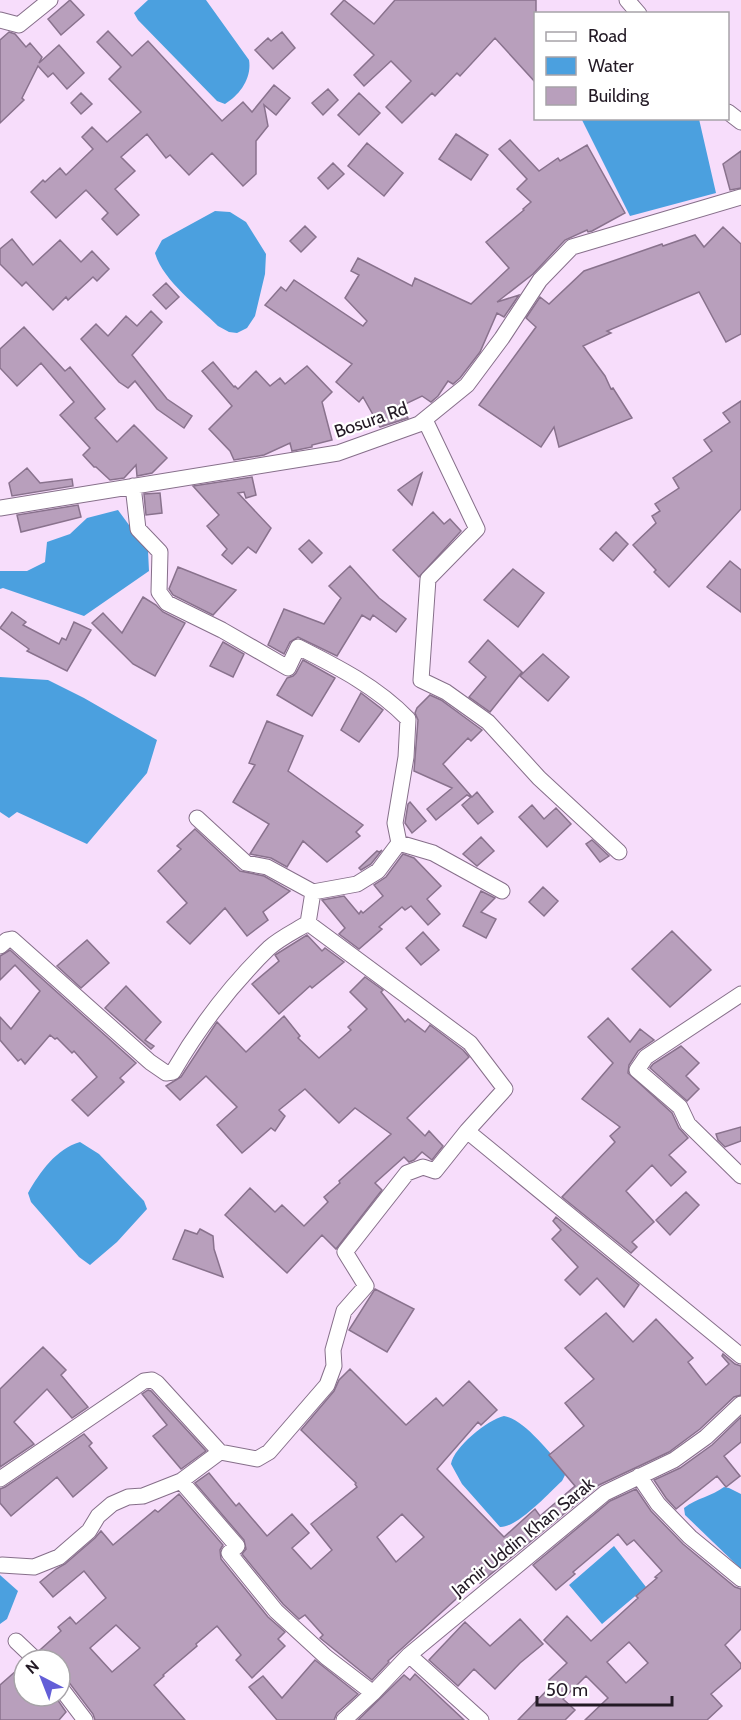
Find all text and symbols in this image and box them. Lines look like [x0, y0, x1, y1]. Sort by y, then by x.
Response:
legend [534, 12, 729, 120]
text: Road [588, 25, 627, 47]
text: Water [588, 55, 634, 77]
text: Building [588, 85, 650, 107]
street label: Bosura Rd [331, 397, 411, 443]
street label: Jamir Uddin Khan Sarak [446, 1472, 600, 1602]
north arrow [12, 1648, 72, 1708]
text: N [22, 1656, 43, 1678]
scale bar [537, 1669, 672, 1707]
text: 50 m [546, 1679, 588, 1701]

